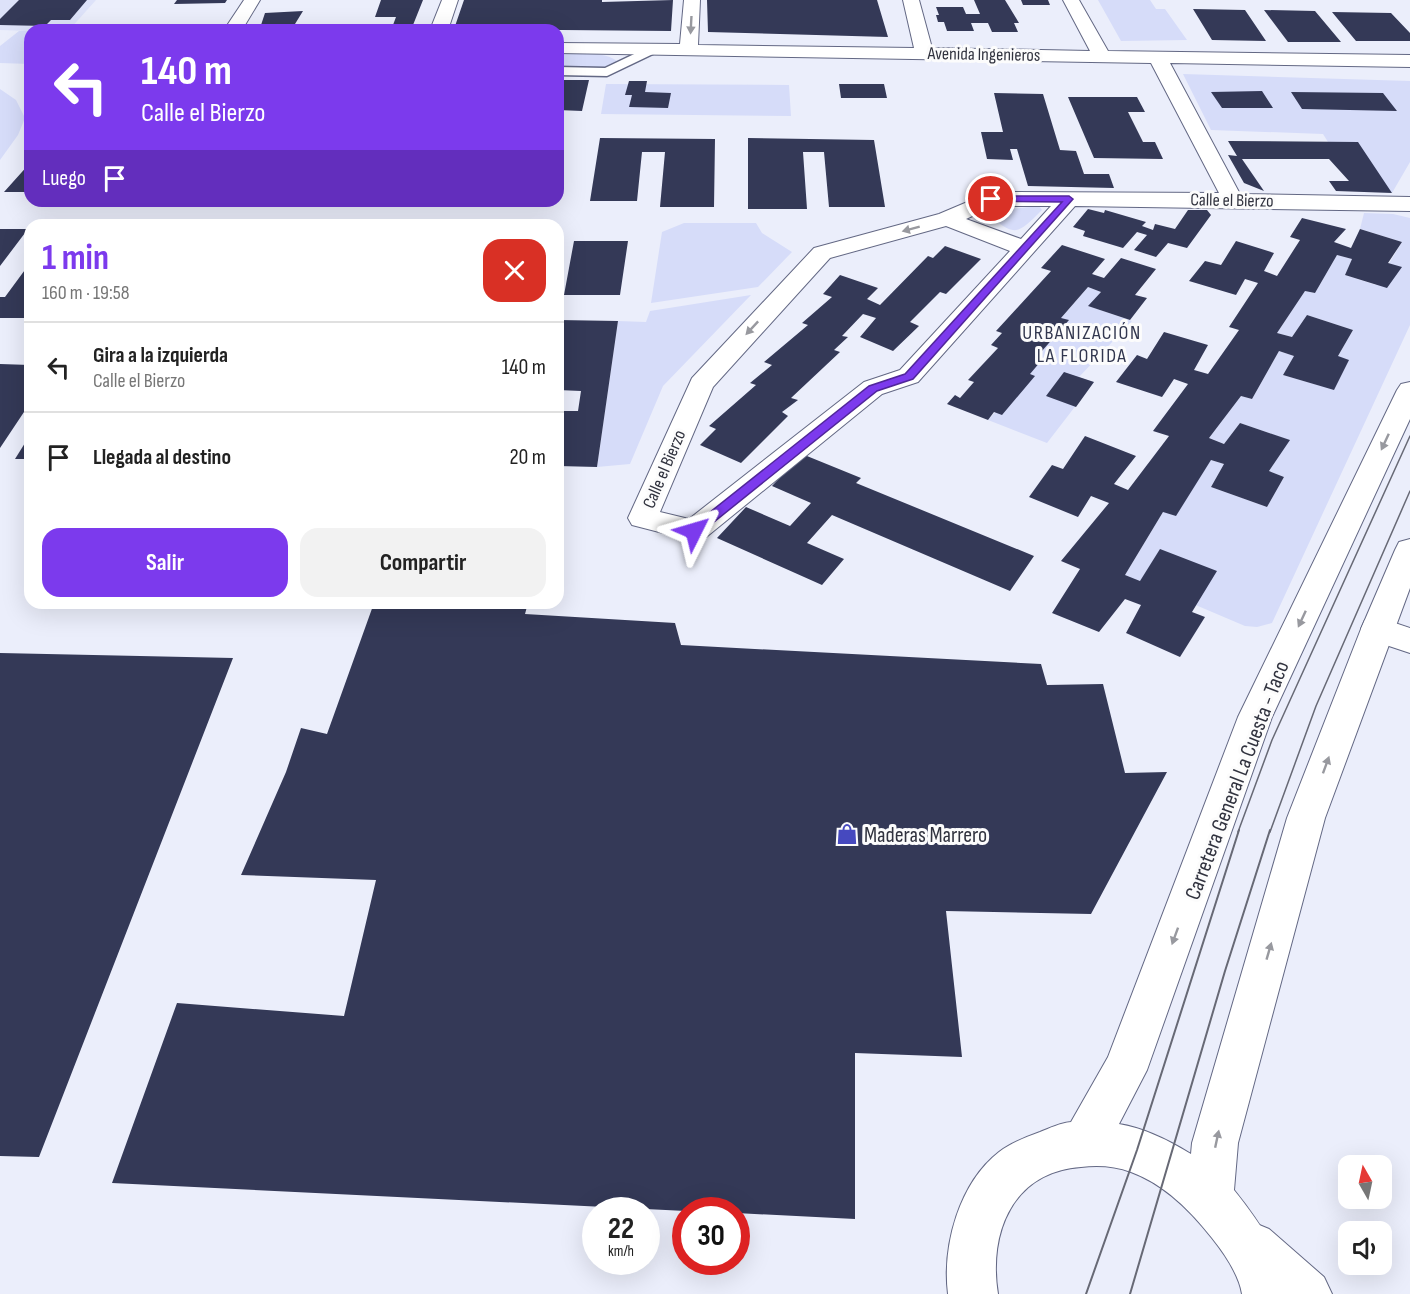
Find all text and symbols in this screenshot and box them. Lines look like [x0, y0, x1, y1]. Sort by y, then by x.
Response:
one-way arrow [686, 16, 695, 35]
street label: Avenida Ingenieros [926, 43, 1041, 66]
text: 140 m [141, 46, 232, 97]
icon: left [42, 48, 120, 126]
text: Calle el Bierzo [141, 97, 266, 129]
icon: arrive [98, 162, 131, 195]
text: Luego [42, 165, 86, 192]
pin [965, 173, 1016, 224]
icon: arrive [974, 182, 1007, 215]
street label: Calle el Bierzo [1190, 189, 1274, 212]
one-way arrow [902, 225, 920, 234]
text: 1 min [42, 237, 109, 280]
button: close [483, 239, 546, 302]
text: 160 m · 19:58 [42, 281, 129, 305]
one-way arrow [745, 321, 759, 336]
district label: URBANIZACIÓN LA FLORIDA [1022, 321, 1142, 368]
text: Gira a la izquierda [93, 342, 228, 369]
icon: left [42, 351, 75, 384]
text: 140 m [502, 354, 546, 381]
text: Calle el Bierzo [93, 369, 185, 393]
street label: Calle el Bierzo [639, 427, 690, 512]
one-way arrow [1380, 434, 1390, 452]
icon: arrive [42, 441, 75, 474]
text: Llegada al destino [93, 444, 231, 471]
text: 20 m [510, 444, 546, 471]
position arrow [662, 499, 726, 563]
button: Salir [42, 528, 288, 597]
button: Compartir [300, 528, 546, 597]
one-way arrow [1297, 610, 1306, 627]
street label: Carretera General La Cuesta - Taco [1179, 657, 1295, 904]
one-way arrow [1322, 756, 1331, 774]
shop icon: Maderas Marrero [835, 822, 859, 846]
place label: Maderas Marrero [864, 822, 987, 849]
one-way arrow [1170, 927, 1180, 945]
one-way arrow [1265, 942, 1274, 960]
one-way arrow [1212, 1130, 1222, 1148]
north arrow [1338, 1155, 1392, 1209]
map controls [1338, 1155, 1392, 1275]
speed limit sign: 30 [672, 1197, 750, 1275]
text: 22 [608, 1211, 634, 1247]
button: sound [1338, 1221, 1392, 1275]
text: km/h [608, 1242, 634, 1261]

